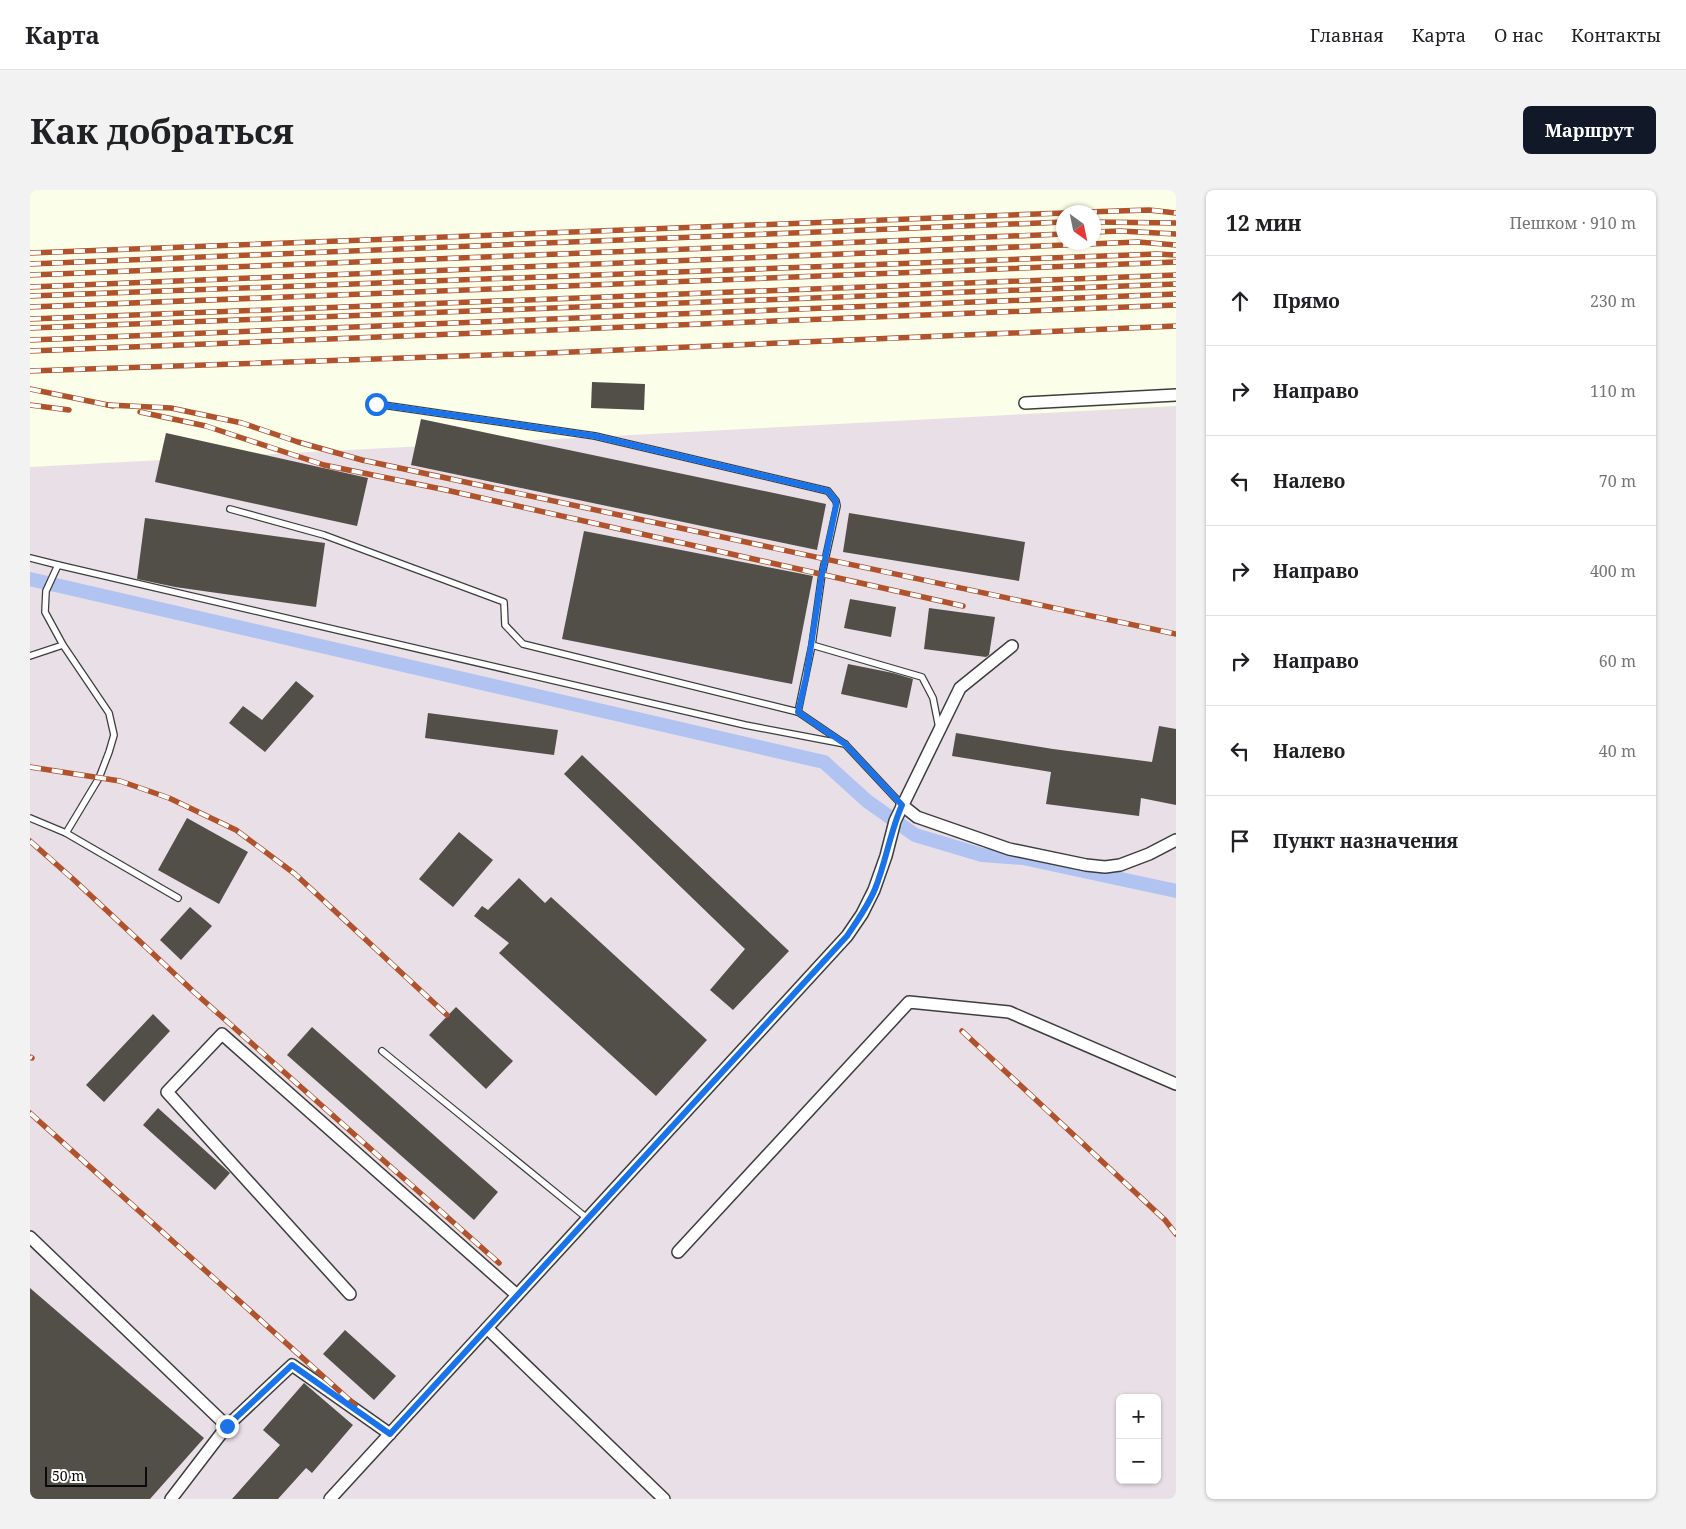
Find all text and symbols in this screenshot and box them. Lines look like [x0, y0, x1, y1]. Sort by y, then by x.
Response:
text: Карта [25, 18, 100, 51]
text: Главная [1310, 23, 1384, 47]
text: Карта [1412, 23, 1466, 47]
text: О нас [1494, 23, 1543, 47]
text: Контакты [1571, 23, 1661, 47]
button: Маршрут [1523, 106, 1656, 154]
text: Как добраться [30, 107, 294, 154]
north arrow [1056, 205, 1101, 250]
text: 12 мин [1226, 209, 1302, 237]
text: Пешком · 910 m [1509, 212, 1636, 234]
icon: ahead [1226, 287, 1254, 315]
text: Прямо [1273, 288, 1340, 314]
text: 230 m [1590, 290, 1636, 312]
icon: right [1226, 377, 1254, 405]
text: Направо [1273, 378, 1359, 404]
text: 110 m [1590, 380, 1636, 402]
route start [365, 393, 388, 416]
icon: left [1226, 467, 1254, 495]
text: Налево [1273, 468, 1345, 494]
text: 70 m [1599, 470, 1636, 492]
icon: right [1226, 557, 1254, 585]
text: Направо [1273, 558, 1359, 584]
text: 400 m [1590, 560, 1636, 582]
icon: right [1226, 647, 1254, 675]
text: Направо [1273, 648, 1359, 674]
text: 60 m [1599, 650, 1636, 672]
icon: left [1226, 737, 1254, 765]
text: Налево [1273, 738, 1345, 764]
text: 40 m [1599, 740, 1636, 762]
icon: arrive [1226, 827, 1254, 855]
text: Пункт назначения [1273, 828, 1458, 854]
map controls [1116, 1394, 1161, 1484]
button: + [1116, 1394, 1161, 1439]
route end [216, 1415, 239, 1438]
button: − [1116, 1439, 1161, 1484]
scale bar [45, 1464, 148, 1487]
text: 50 m [52, 1466, 85, 1485]

